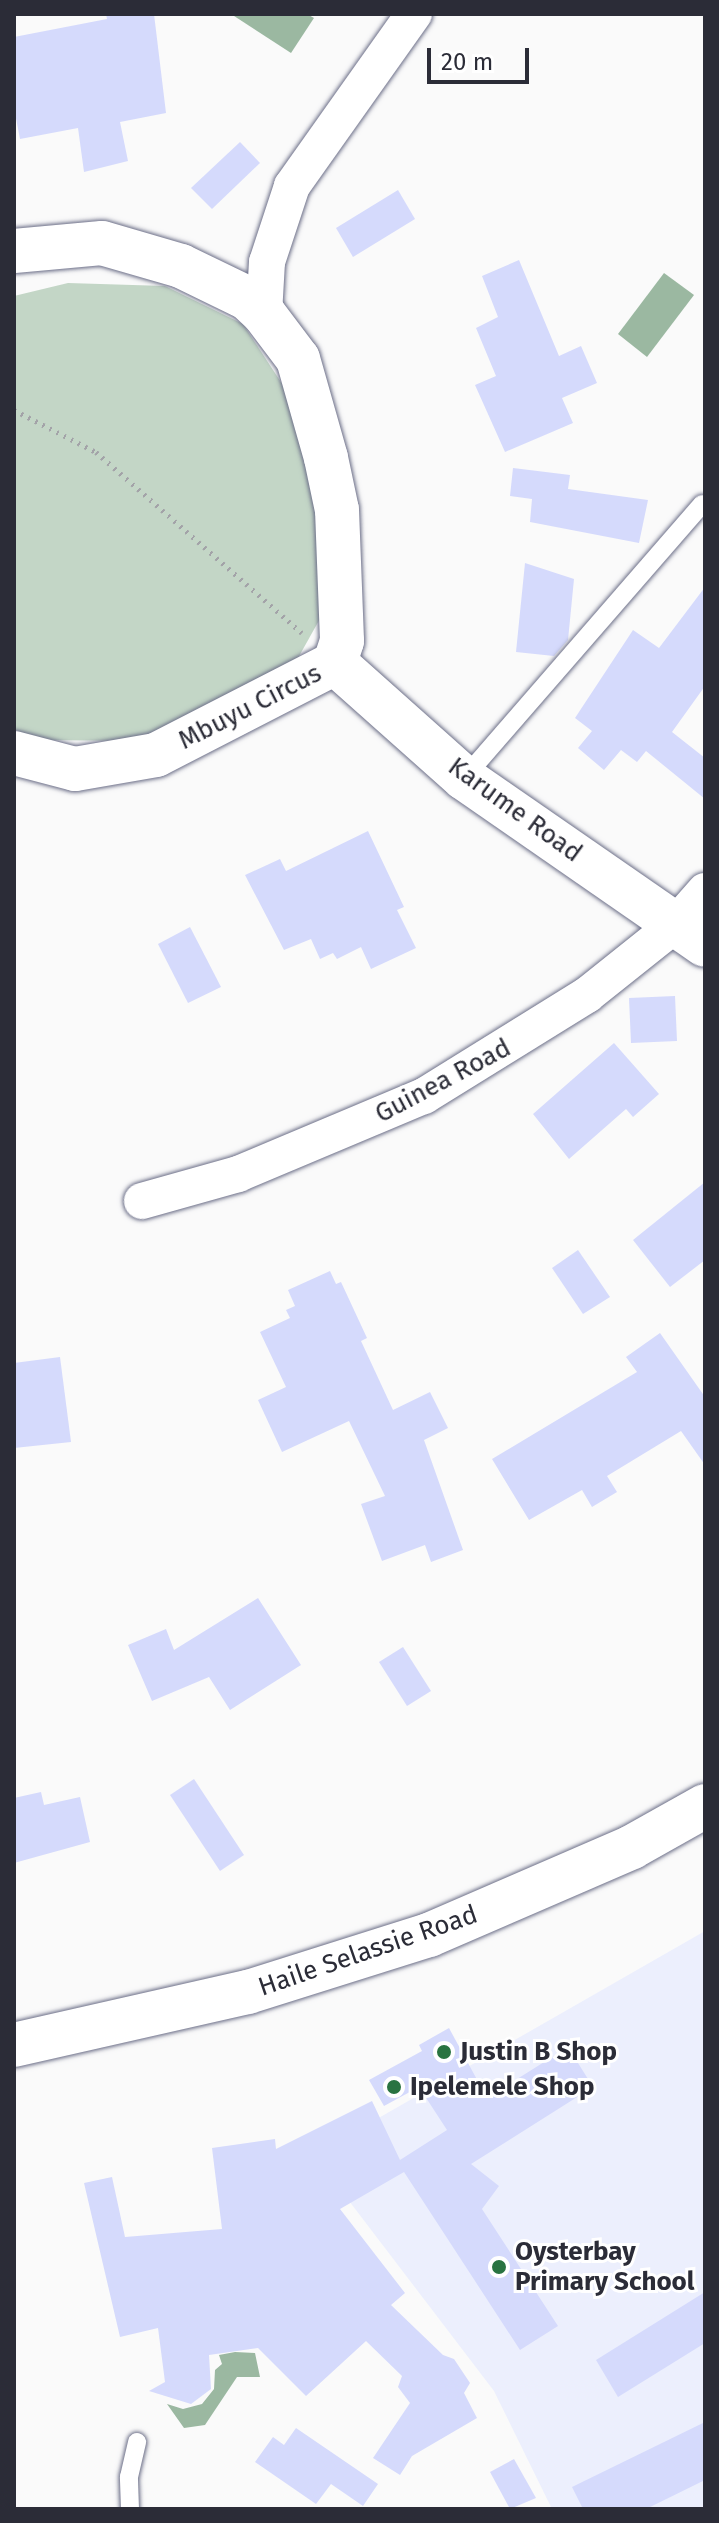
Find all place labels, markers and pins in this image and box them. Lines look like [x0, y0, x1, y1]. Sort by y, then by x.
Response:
place label: Justin B Shop [460, 2036, 617, 2068]
marker: Justin B Shop [435, 2043, 453, 2061]
place label: Ipelemele Shop [410, 2071, 594, 2103]
marker: Ipelemele Shop [385, 2078, 403, 2096]
place label: Oysterbay Primary School [515, 2236, 695, 2298]
marker: Oysterbay Primary School [490, 2258, 508, 2276]

